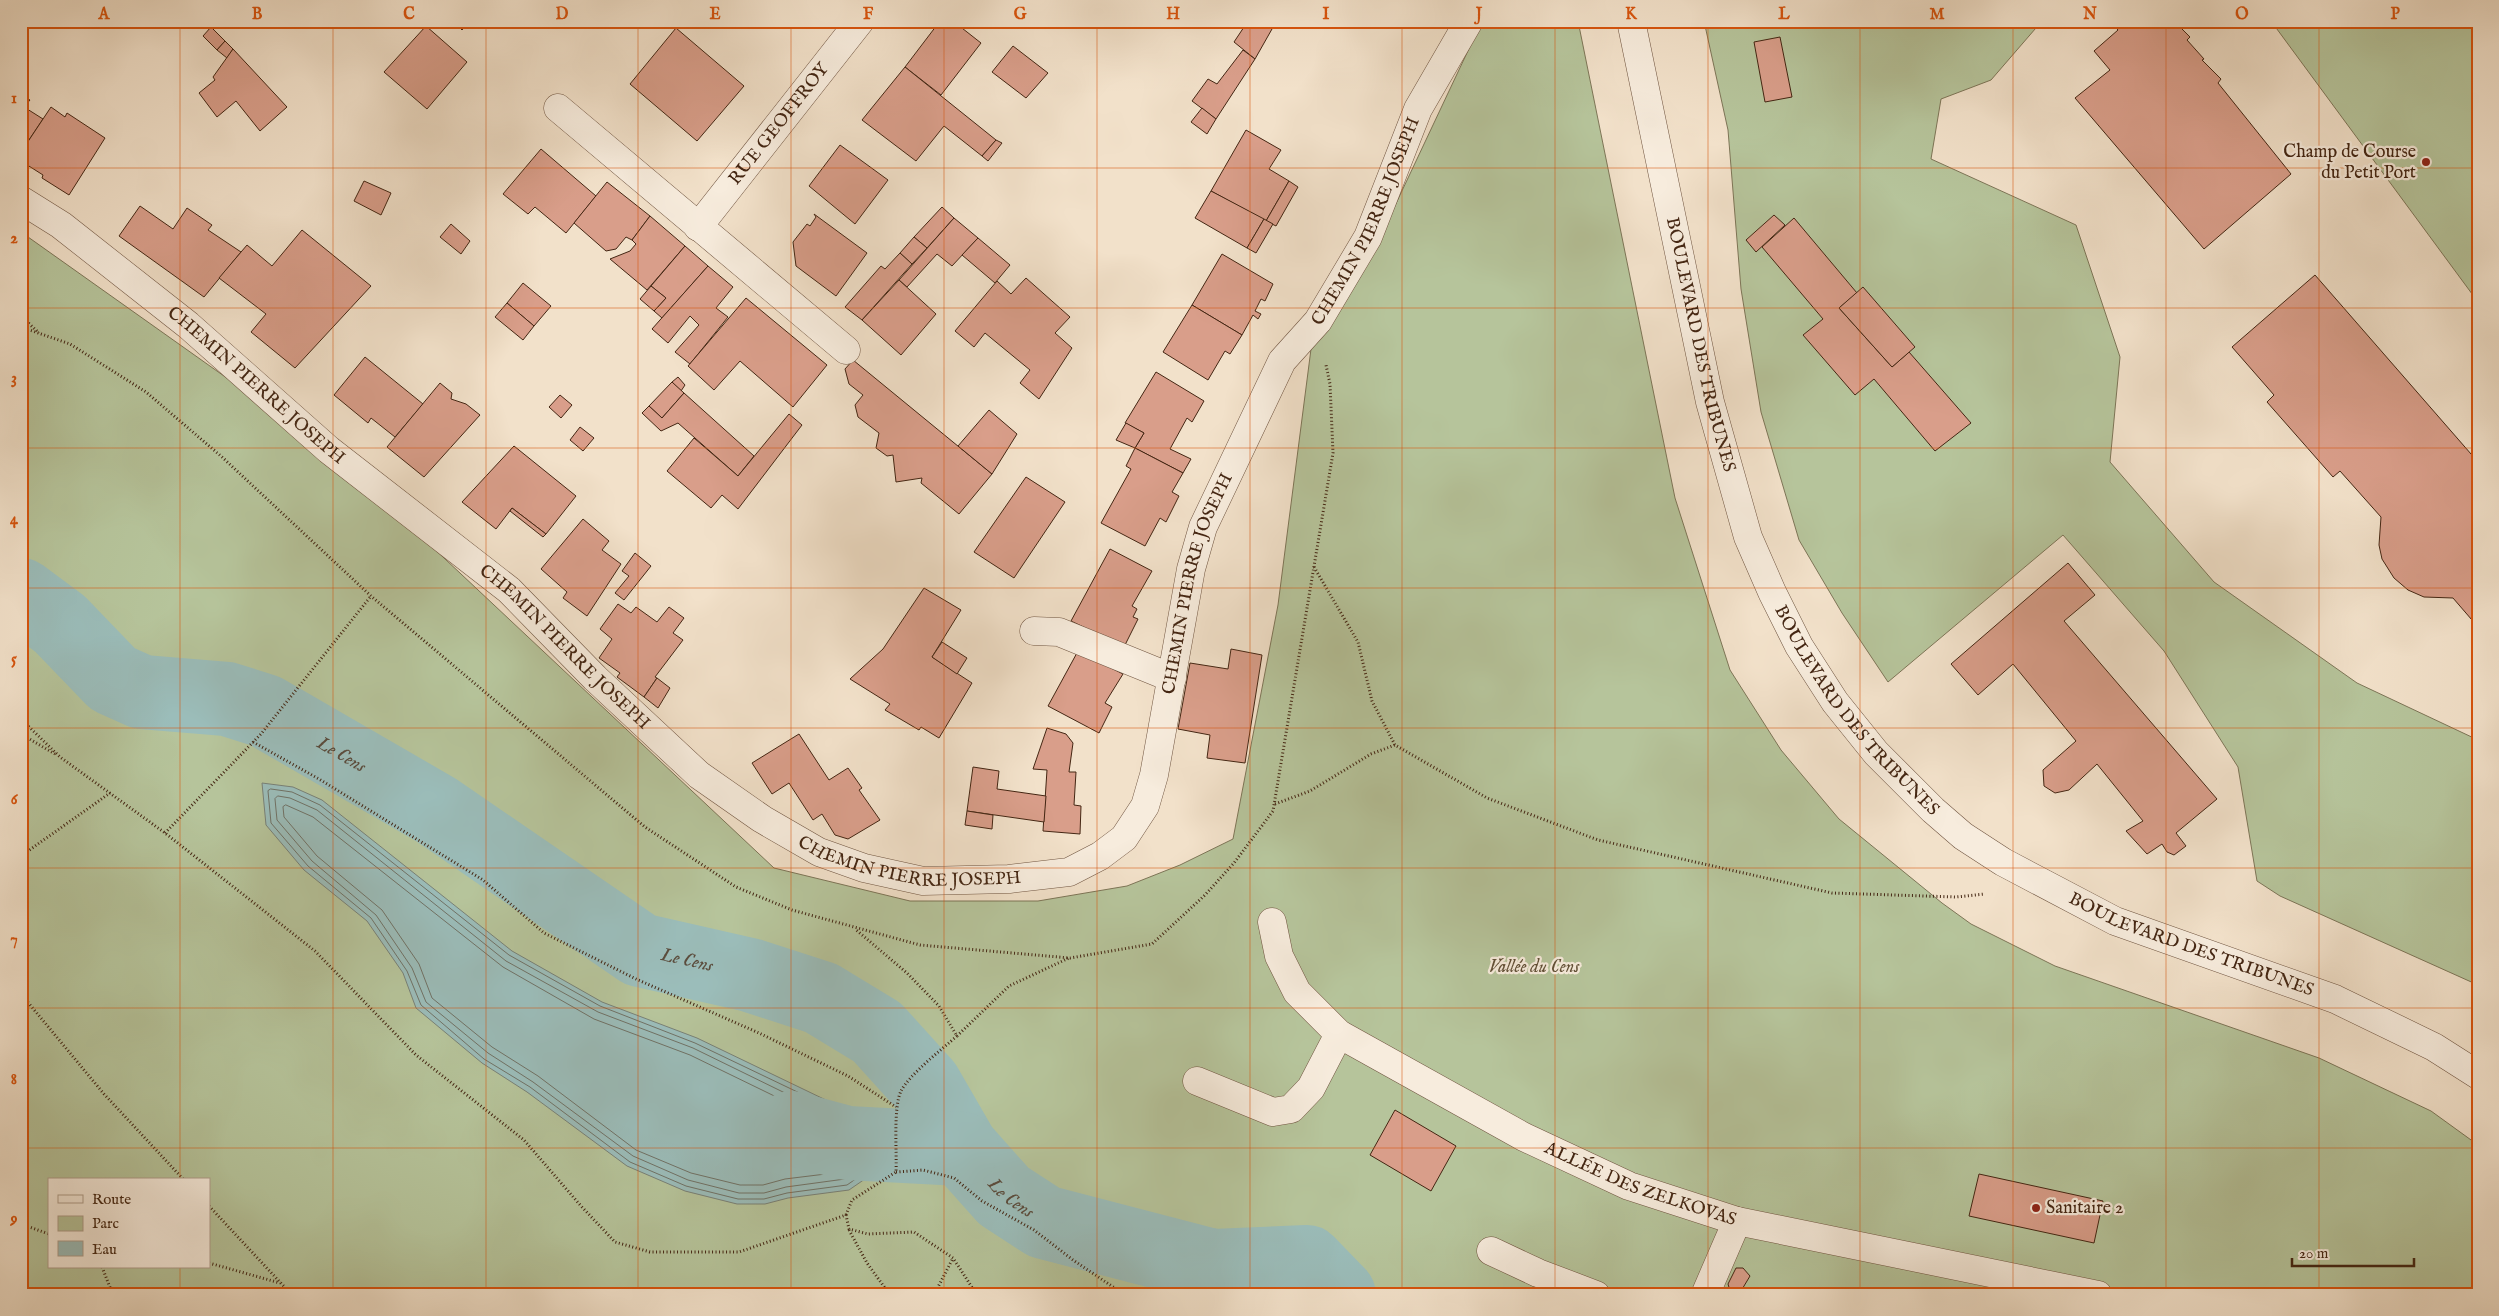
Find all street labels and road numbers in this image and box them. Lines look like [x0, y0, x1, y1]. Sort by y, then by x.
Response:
street label: RUE GEOFFROY [724, 58, 835, 190]
street label: CHEMIN PIERRE JOSEPH [1306, 114, 1425, 330]
street label: BOULEVARD DES TRIBUNES [1660, 215, 1741, 475]
street label: CHEMIN PIERRE JOSEPH [163, 302, 350, 470]
street label: CHEMIN PIERRE JOSEPH [1157, 470, 1238, 696]
street label: CHEMIN PIERRE JOSEPH [475, 560, 655, 735]
street label: BOULEVARD DES TRIBUNES [1769, 601, 1944, 821]
street label: CHEMIN PIERRE JOSEPH [794, 831, 1022, 893]
street label: BOULEVARD DES TRIBUNES [2065, 887, 2317, 1002]
street label: ALLÉE DES ZELKOVAS [1540, 1136, 1739, 1231]

